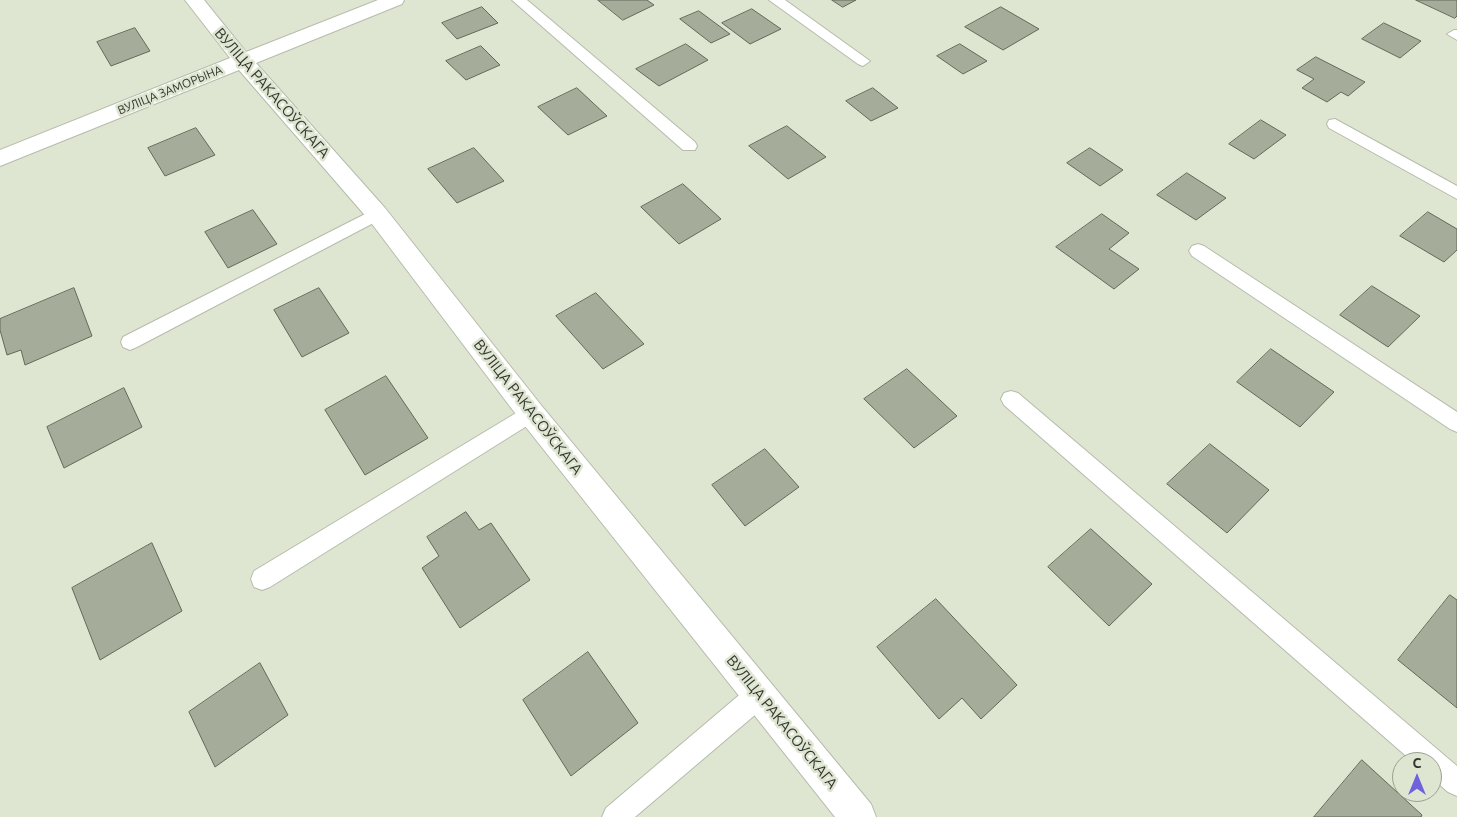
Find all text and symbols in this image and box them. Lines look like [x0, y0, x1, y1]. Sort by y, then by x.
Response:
street label: ВУЛІЦА РАКАСОЎСКАГА [211, 24, 333, 162]
street label: ВУЛІЦА ЗАМОРЫНА [115, 62, 225, 118]
street label: ВУЛІЦА РАКАСОЎСКАГА [470, 336, 586, 478]
street label: ВУЛІЦА РАКАСОЎСКАГА [723, 652, 841, 792]
north arrow [1392, 752, 1442, 802]
text: С [1413, 755, 1421, 771]

